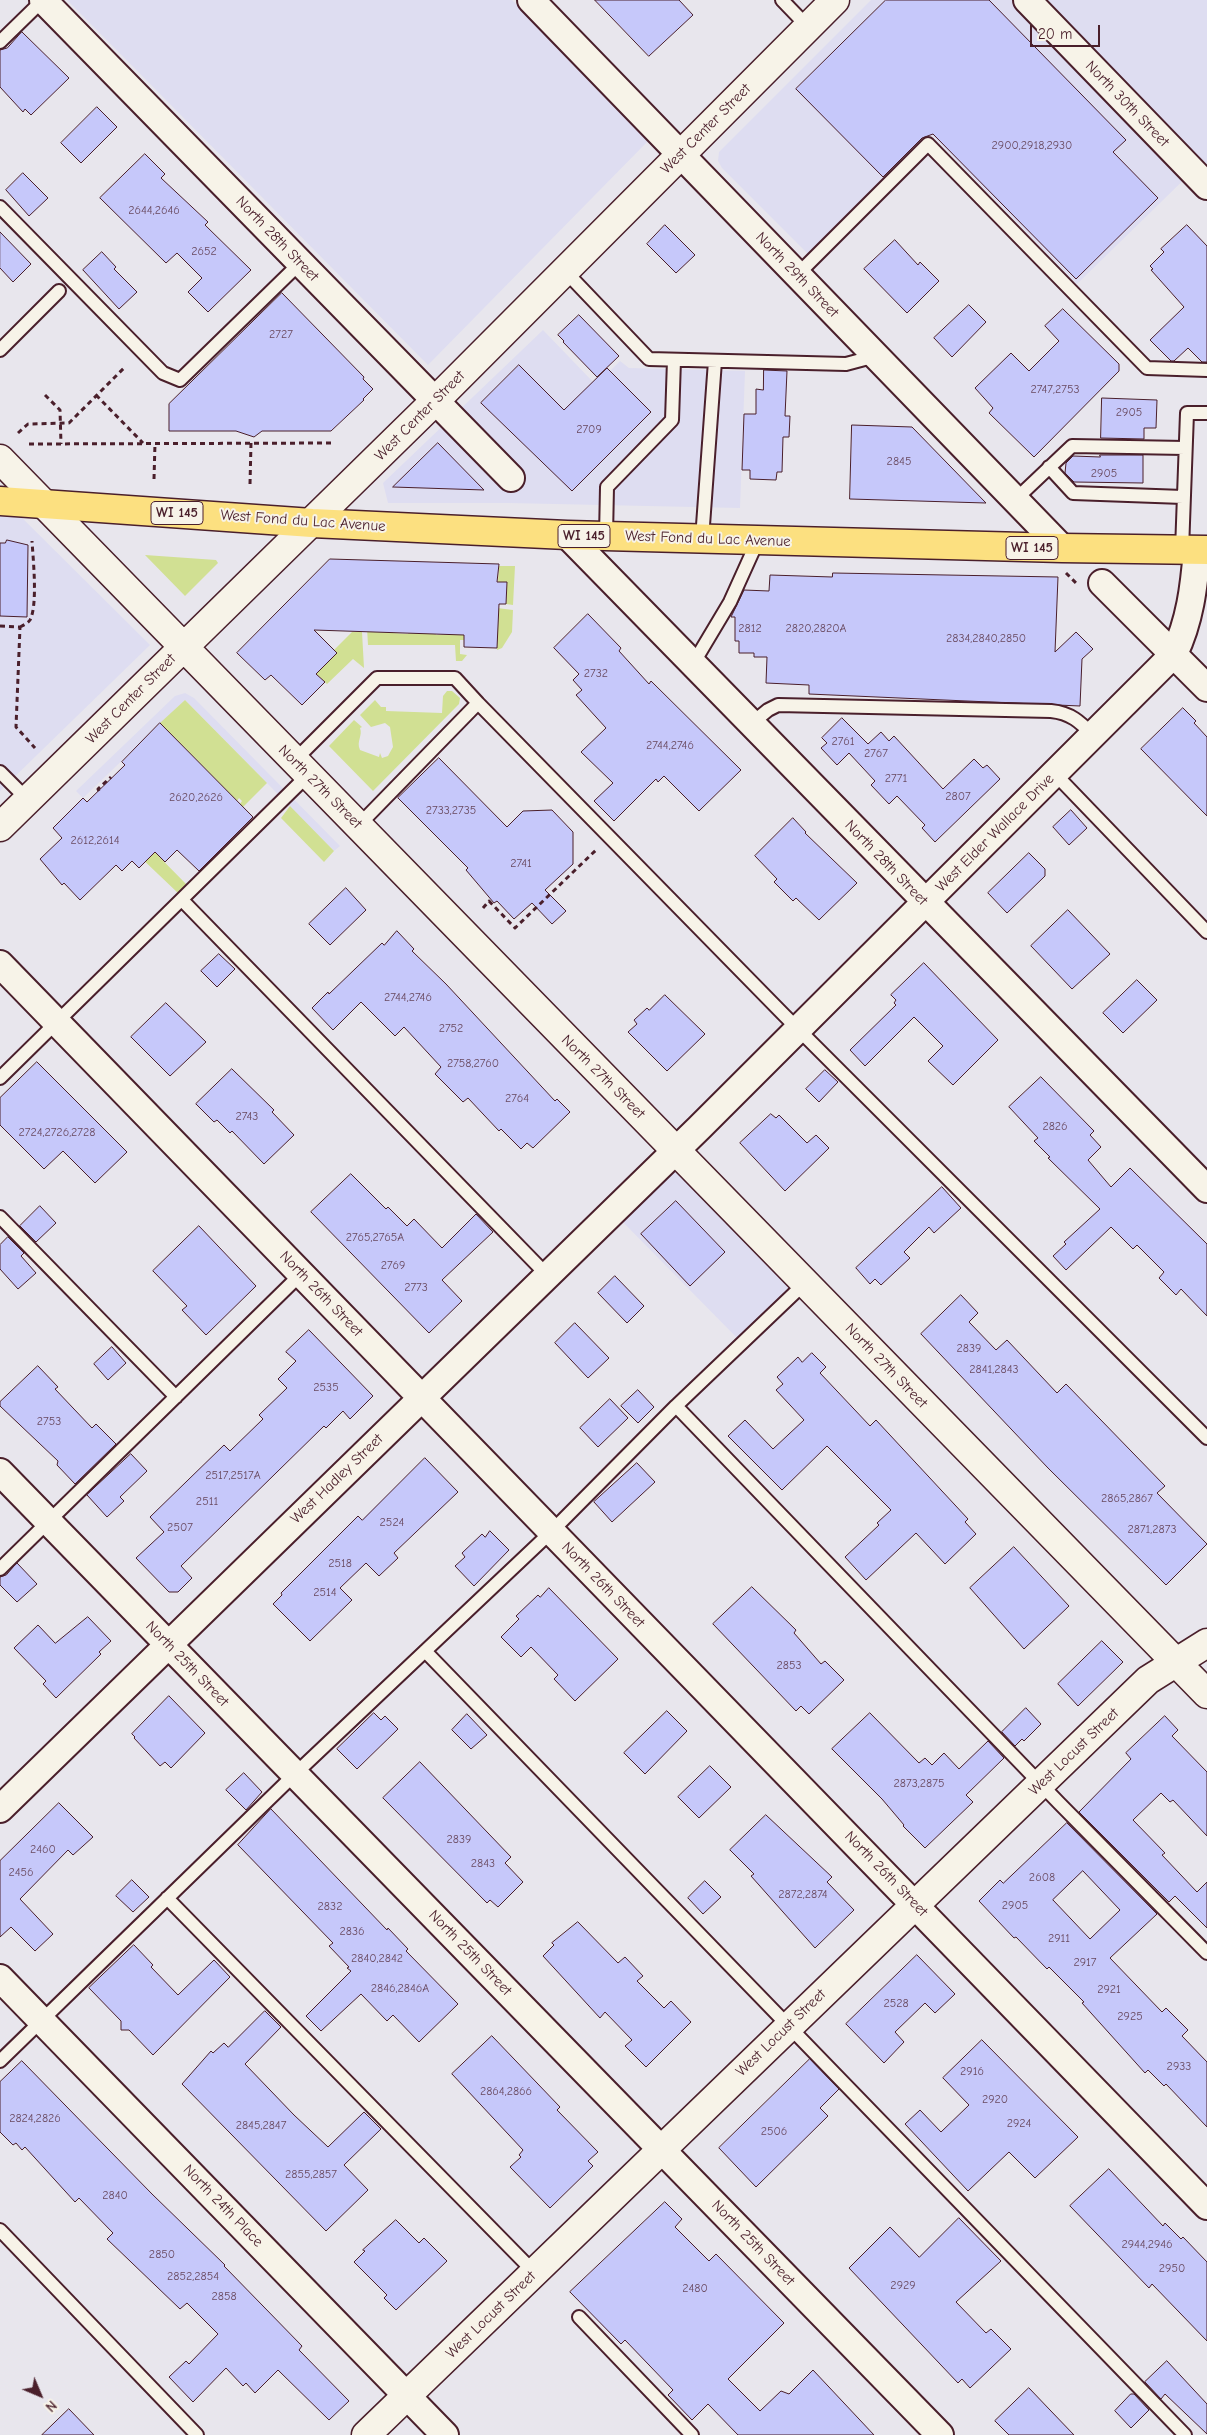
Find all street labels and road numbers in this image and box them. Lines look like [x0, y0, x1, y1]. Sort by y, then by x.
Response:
street label: North 30th Street [1081, 57, 1173, 151]
street label: West Center Street [657, 80, 755, 178]
street label: North 28th Street [232, 193, 322, 285]
street label: North 29th Street [752, 229, 842, 321]
street label: West Center Street [371, 367, 469, 465]
road number: WI 145 [151, 502, 203, 524]
street label: West Fond du Lac Avenue [220, 506, 386, 536]
road number: WI 145 [558, 524, 610, 548]
street label: West Fond du Lac Avenue [625, 527, 791, 551]
road number: WI 145 [1006, 536, 1058, 560]
street label: West Center Street [82, 650, 180, 748]
street label: North 27th Street [274, 741, 366, 833]
street label: West Elder Wallace Drive [932, 770, 1058, 896]
street label: North 28th Street [841, 817, 931, 909]
street label: North 27th Street [557, 1031, 649, 1123]
street label: North 26th Street [276, 1247, 366, 1341]
street label: North 27th Street [841, 1320, 931, 1412]
street label: West Hadley Street [287, 1430, 387, 1528]
street label: North 26th Street [558, 1538, 648, 1632]
street label: North 25th Street [142, 1617, 232, 1711]
street label: West Locust Street [1025, 1704, 1123, 1800]
street label: North 26th Street [841, 1827, 931, 1921]
street label: North 25th Street [425, 1906, 515, 2000]
street label: West Locust Street [732, 1985, 830, 2081]
street label: North 24th Place [179, 2161, 267, 2251]
street label: North 25th Street [708, 2196, 798, 2290]
street label: West Locust Street [442, 2267, 540, 2363]

